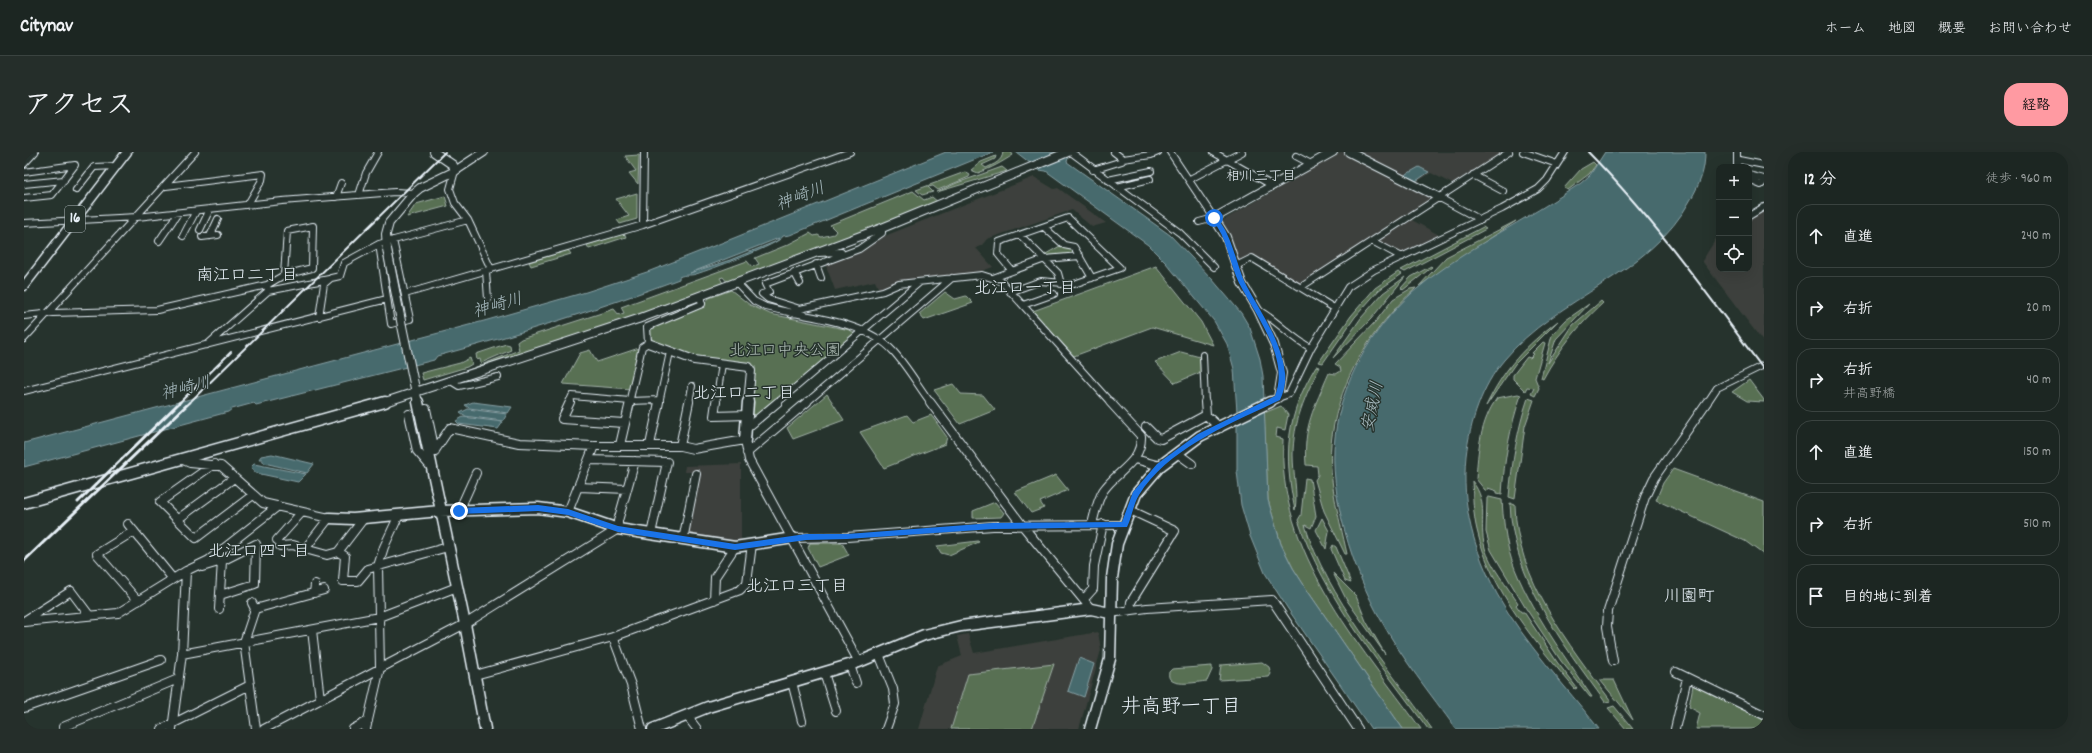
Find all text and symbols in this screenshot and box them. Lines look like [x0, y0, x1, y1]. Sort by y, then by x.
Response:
text: Citynav [20, 14, 73, 41]
text: ホーム [1825, 19, 1866, 39]
text: 地図 [1888, 19, 1916, 39]
text: 概要 [1938, 19, 1966, 39]
text: お問い合わせ [1988, 19, 2072, 39]
button: 経路 [2004, 83, 2068, 126]
text: アクセス [24, 88, 134, 128]
map controls [1716, 164, 1752, 272]
button: + [1716, 164, 1752, 200]
district label: 相川三丁目 [1226, 167, 1296, 187]
text: 12 分 [1804, 169, 1836, 193]
text: 徒歩 · 960 m [1986, 170, 2052, 189]
water label: 神崎川 [773, 178, 829, 218]
button: − [1716, 200, 1752, 236]
road number: 16 [65, 206, 85, 232]
route start [1205, 209, 1223, 227]
icon: ahead [1805, 225, 1827, 247]
text: 直進 [1843, 227, 1873, 249]
text: 240 m [2021, 227, 2051, 246]
button: locate [1716, 236, 1752, 272]
district label: 南江口二丁目 [196, 265, 298, 289]
district label: 北江口一丁目 [974, 278, 1076, 302]
water label: 神崎川 [470, 288, 526, 326]
icon: right [1805, 297, 1827, 319]
text: 右折 [1843, 299, 1873, 321]
text: 20 m [2026, 299, 2051, 318]
park label: 北江口中央公園 [729, 340, 841, 363]
text: 右折 [1843, 360, 1873, 382]
icon: right [1805, 369, 1827, 391]
text: 40 m [2027, 371, 2051, 390]
water label: 神崎川 [158, 372, 214, 408]
water label: 安威川 [1357, 380, 1391, 434]
district label: 北江口二丁目 [693, 383, 795, 407]
text: 井高野橋 [1843, 385, 1895, 404]
icon: ahead [1805, 441, 1827, 463]
text: 直進 [1843, 443, 1873, 465]
text: 150 m [2023, 443, 2051, 462]
route end [450, 502, 468, 520]
icon: right [1805, 513, 1827, 535]
text: 右折 [1843, 515, 1873, 537]
text: 510 m [2023, 515, 2051, 534]
district label: 北江口四丁目 [208, 541, 310, 565]
district label: 北江口三丁目 [746, 576, 848, 600]
icon: arrive [1805, 585, 1827, 607]
district label: 川園町 [1664, 586, 1715, 610]
text: 目的地に到着 [1843, 587, 1933, 609]
district label: 井高野一丁目 [1121, 694, 1241, 722]

